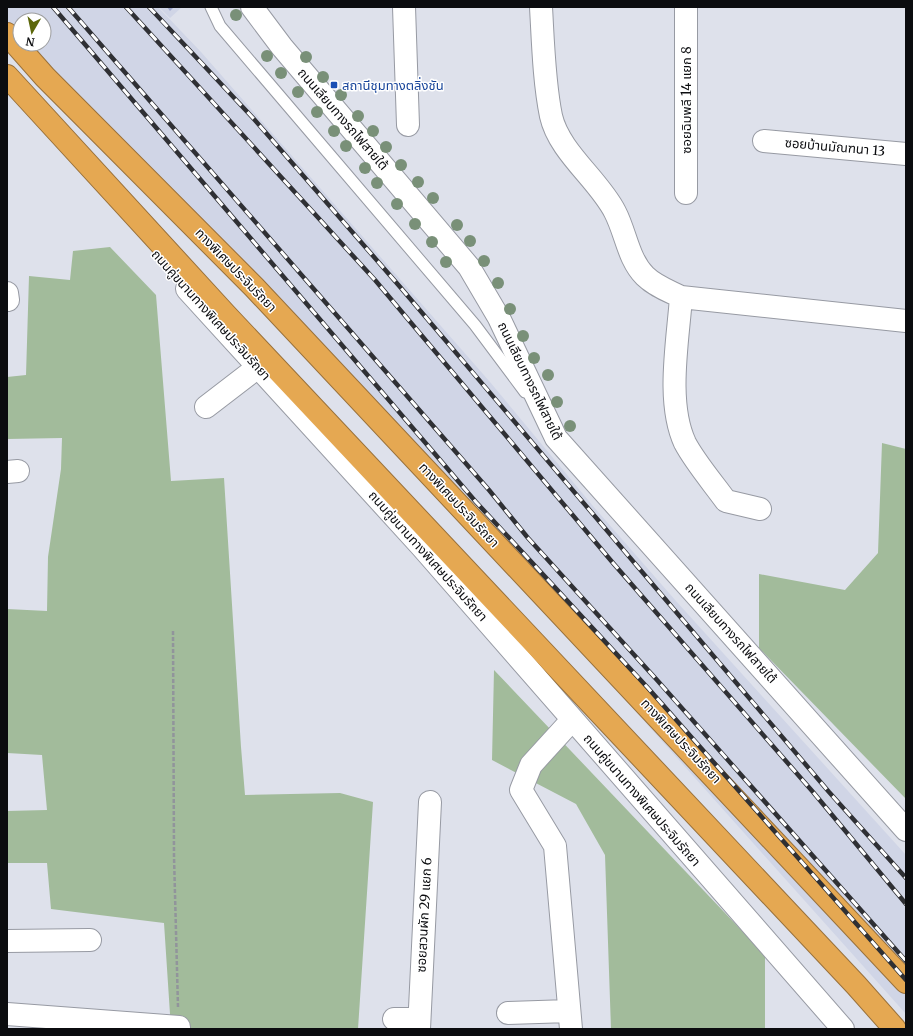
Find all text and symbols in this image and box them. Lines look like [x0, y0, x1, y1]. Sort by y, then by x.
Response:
north arrow [12, 12, 52, 52]
text: N [25, 34, 36, 49]
street label: ซอยฉิมพลี 14 แยก 8 [678, 46, 695, 154]
street label: ถนนเลียบทางรถไฟสายใต้ [294, 64, 392, 174]
place label: สถานีชุมทางตลิ่งชัน [342, 76, 444, 94]
marker: สถานีชุมทางตลิ่งชัน [329, 80, 339, 90]
street label: ซอยบ้านมัณฑนา 13 [784, 134, 886, 160]
street label: ทางพิเศษประจิมรัถยา [192, 225, 280, 315]
street label: ถนนคู่ขนานทางพิเศษประจิมรัถยา [148, 246, 274, 384]
street label: ถนนเลียบทางรถไฟสายใต้ [494, 319, 566, 443]
street label: ทางพิเศษประจิมรัถยา [415, 459, 503, 551]
street label: ถนนคู่ขนานทางพิเศษประจิมรัถยา [365, 487, 491, 625]
street label: ถนนเลียบทางรถไฟสายใต้ [681, 579, 781, 687]
street label: ทางพิเศษประจิมรัถยา [637, 695, 725, 787]
street label: ถนนคู่ขนานทางพิเศษประจิมรัถยา [580, 730, 704, 870]
street label: ซอยสวนผัก 29 แยก 6 [412, 857, 436, 973]

